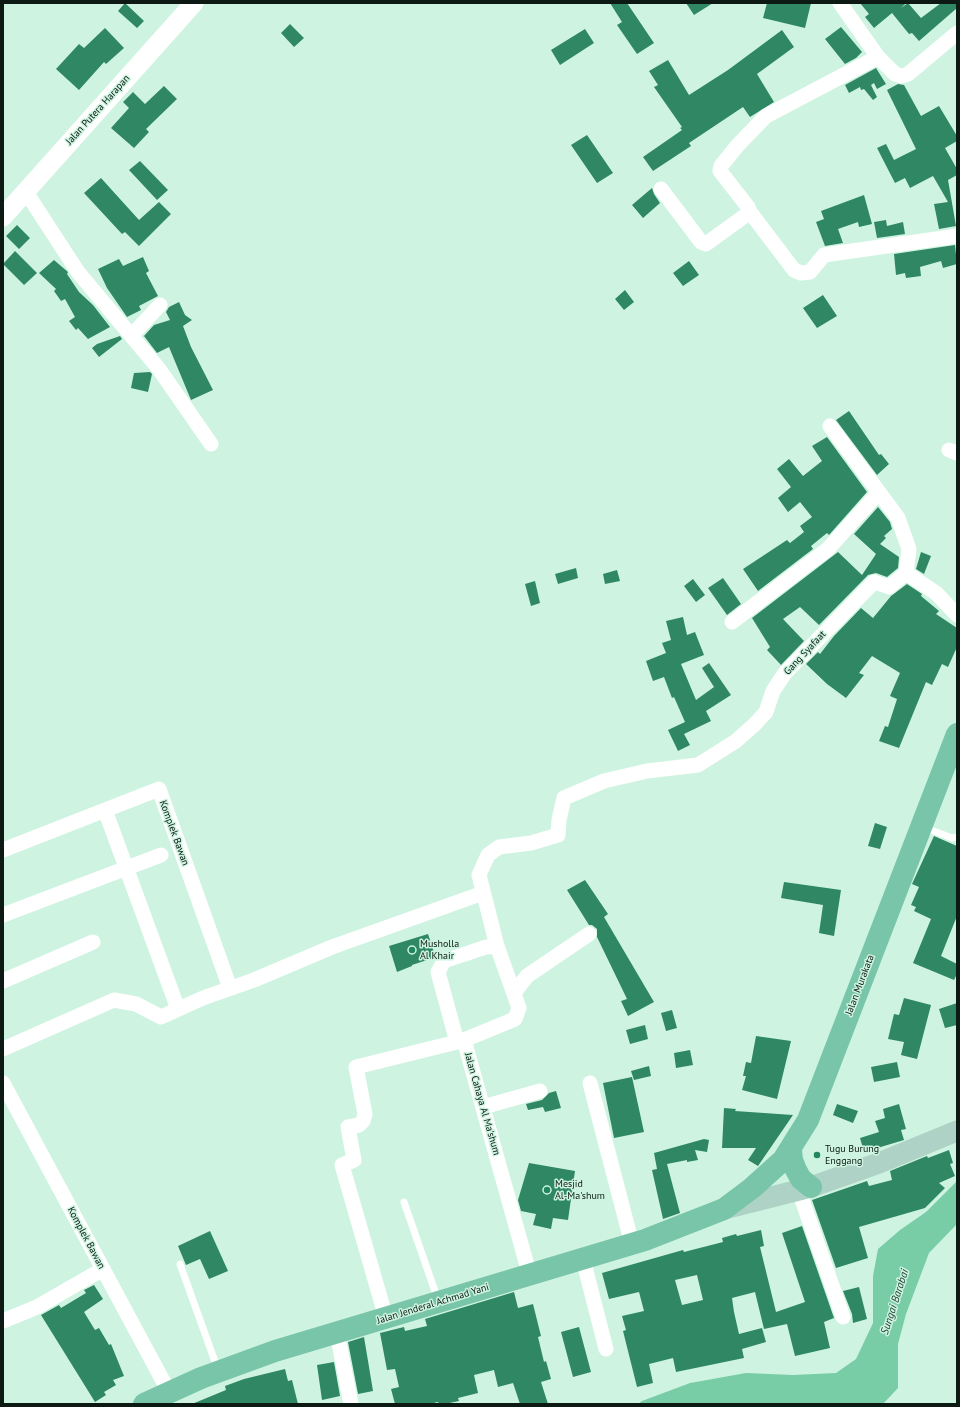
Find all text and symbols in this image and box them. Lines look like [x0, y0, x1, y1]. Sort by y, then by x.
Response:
street label: Jalan Putera Harapan [64, 73, 132, 147]
street label: Gang Syafaat [782, 628, 828, 678]
street label: Komplek Bawan [157, 799, 191, 867]
place label: Musholla Al Khair [420, 938, 459, 962]
marker: Musholla Al Khair [407, 945, 417, 955]
street label: Jalan Murakata [843, 953, 877, 1017]
street label: Jalan Cahaya Al Ma'shum [462, 1051, 502, 1157]
place label: Tugu Burung Enggang [825, 1143, 879, 1166]
marker: Tugu Burung Enggang [812, 1150, 822, 1160]
place label: Mesjid Al-Ma'shum [555, 1178, 605, 1202]
marker: Mesjid Al-Ma'shum [542, 1185, 552, 1195]
street label: Komplek Bawan [65, 1205, 107, 1271]
water label: Sungai Barabai [878, 1268, 912, 1336]
street label: Jalan Jenderal Achmad Yani [376, 1281, 490, 1327]

